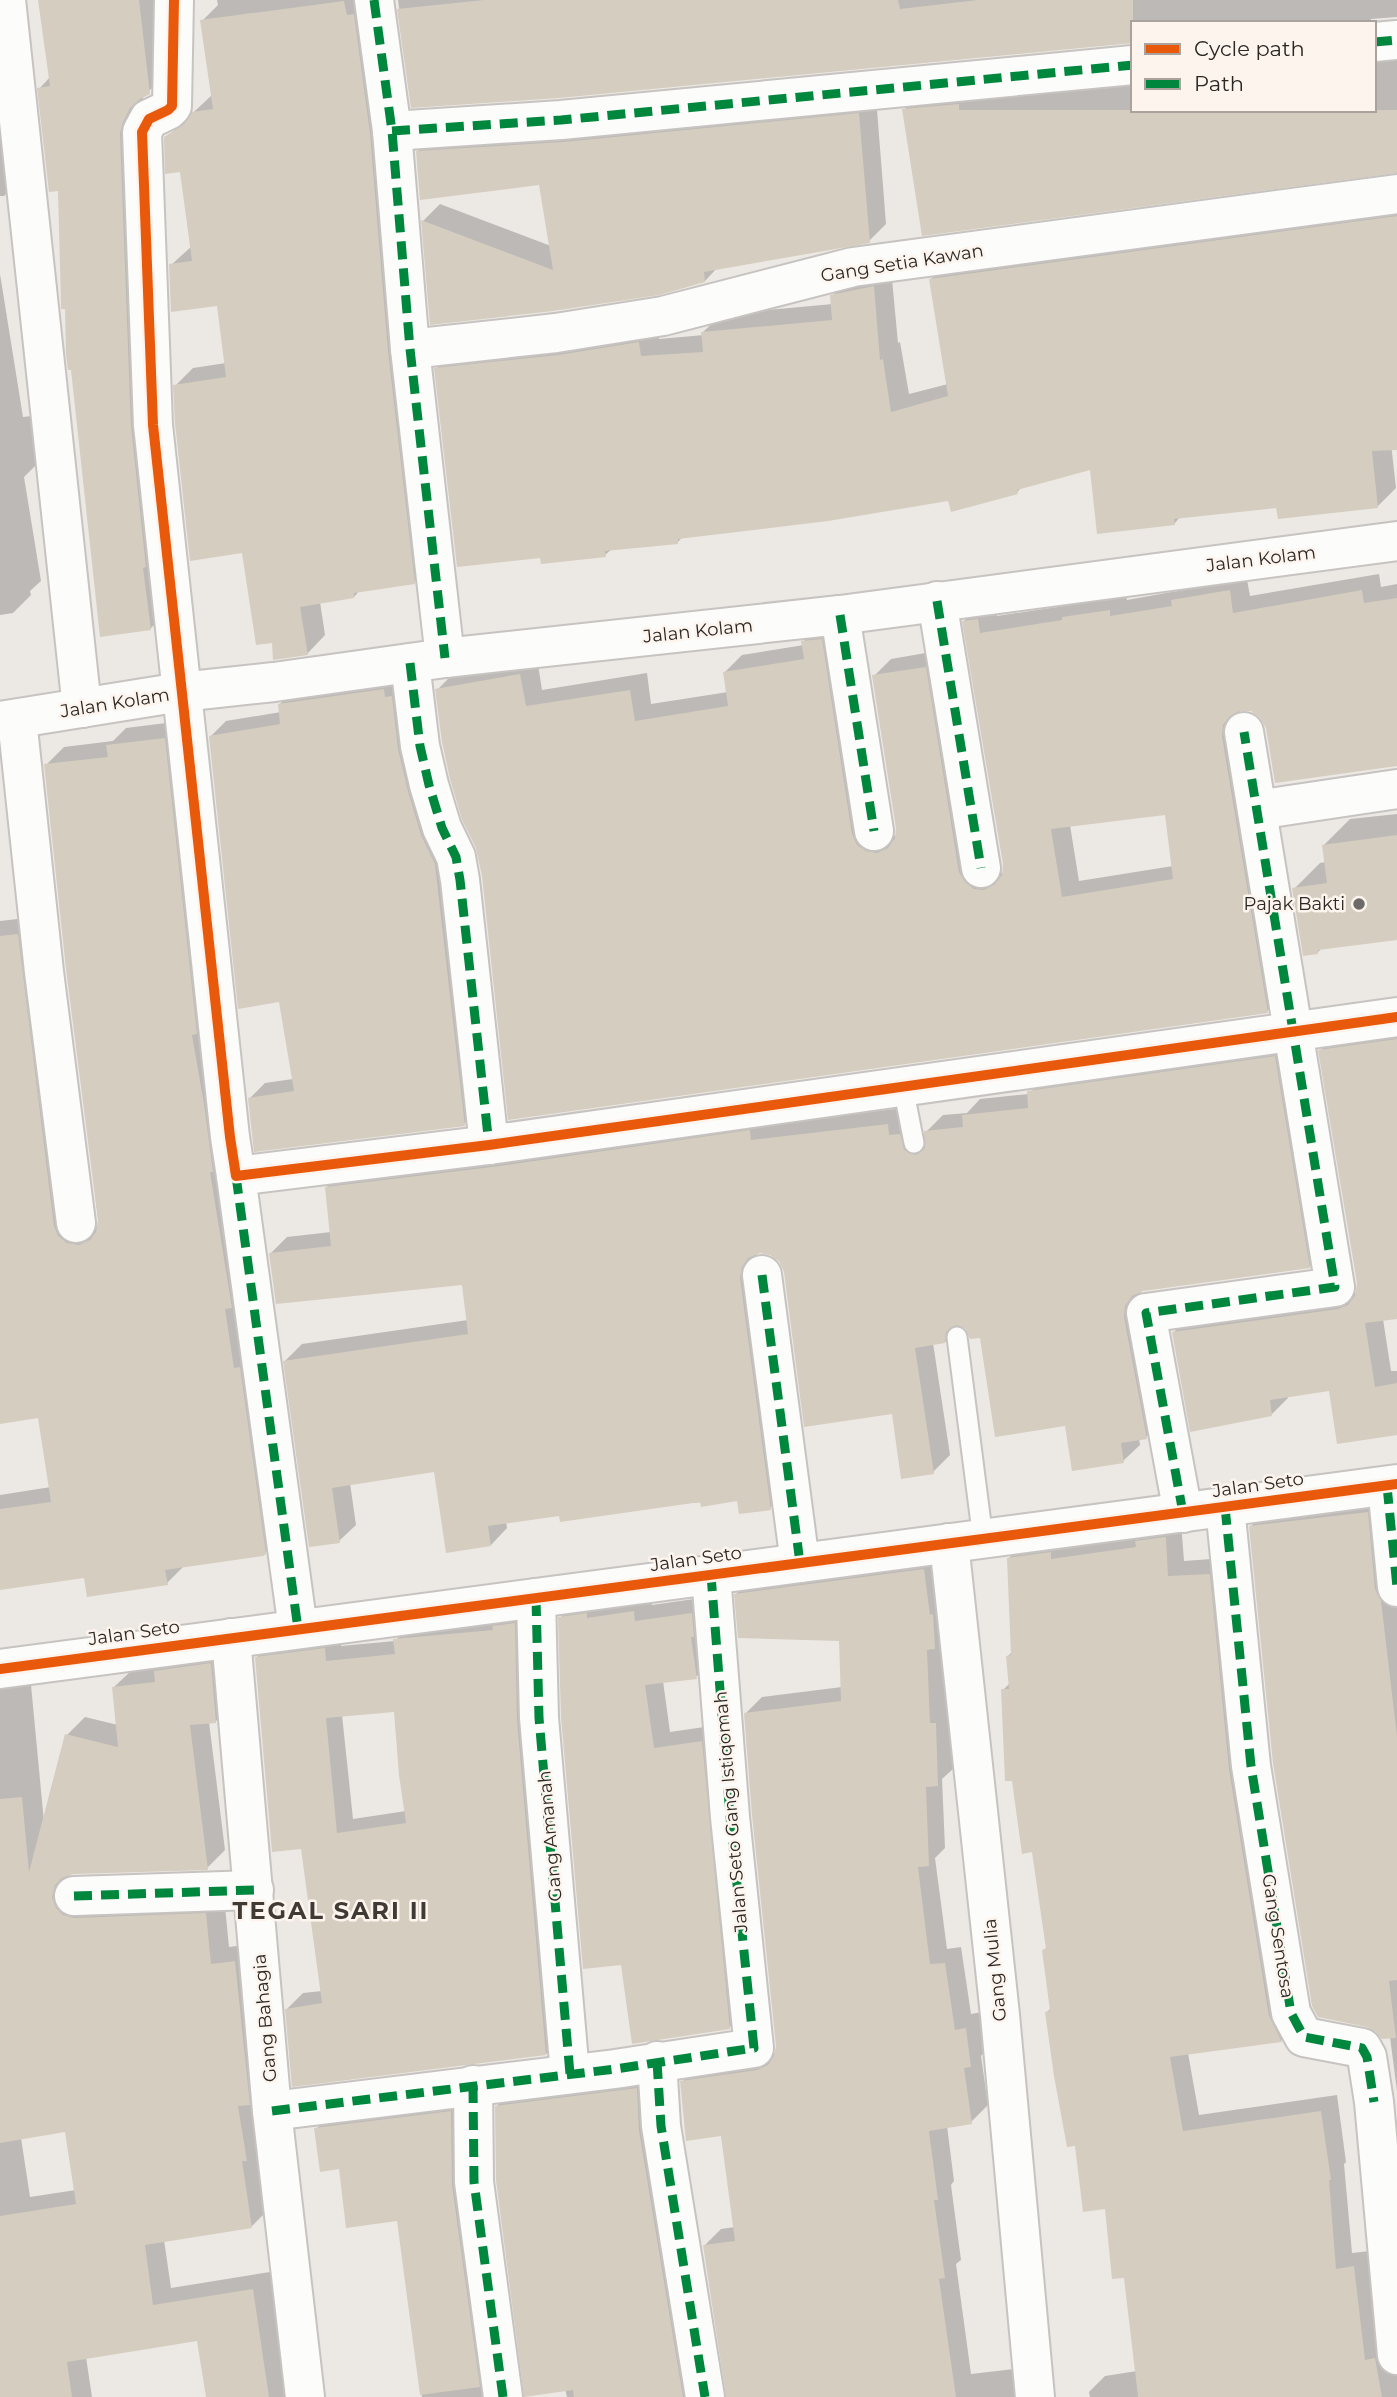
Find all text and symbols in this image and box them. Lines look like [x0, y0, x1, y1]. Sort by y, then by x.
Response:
legend [1131, 21, 1376, 112]
text: Cycle path [1194, 36, 1305, 61]
text: Path [1194, 71, 1244, 96]
street label: Gang Setia Kawan [819, 239, 985, 287]
street label: Jalan Kolam [1204, 541, 1317, 577]
street label: Jalan Kolam [641, 614, 754, 648]
street label: Jalan Kolam [58, 684, 171, 723]
place label: Pajak Bakti [1244, 893, 1345, 915]
marker: Pajak Bakti [1351, 896, 1367, 912]
street label: Jalan Seto [1210, 1468, 1305, 1502]
street label: Jalan Seto [648, 1542, 743, 1576]
street label: Jalan Seto [86, 1616, 181, 1650]
street label: Jalan Seto Gang Istiqomah [709, 1690, 753, 1935]
street label: Gang Amanah [533, 1770, 567, 1902]
street label: Gang Sentosa [1257, 1872, 1299, 2000]
district label: TEGAL SARI II [233, 1896, 429, 1925]
street label: Gang Mulia [979, 1917, 1011, 2023]
street label: Gang Bahagia [248, 1953, 282, 2083]

